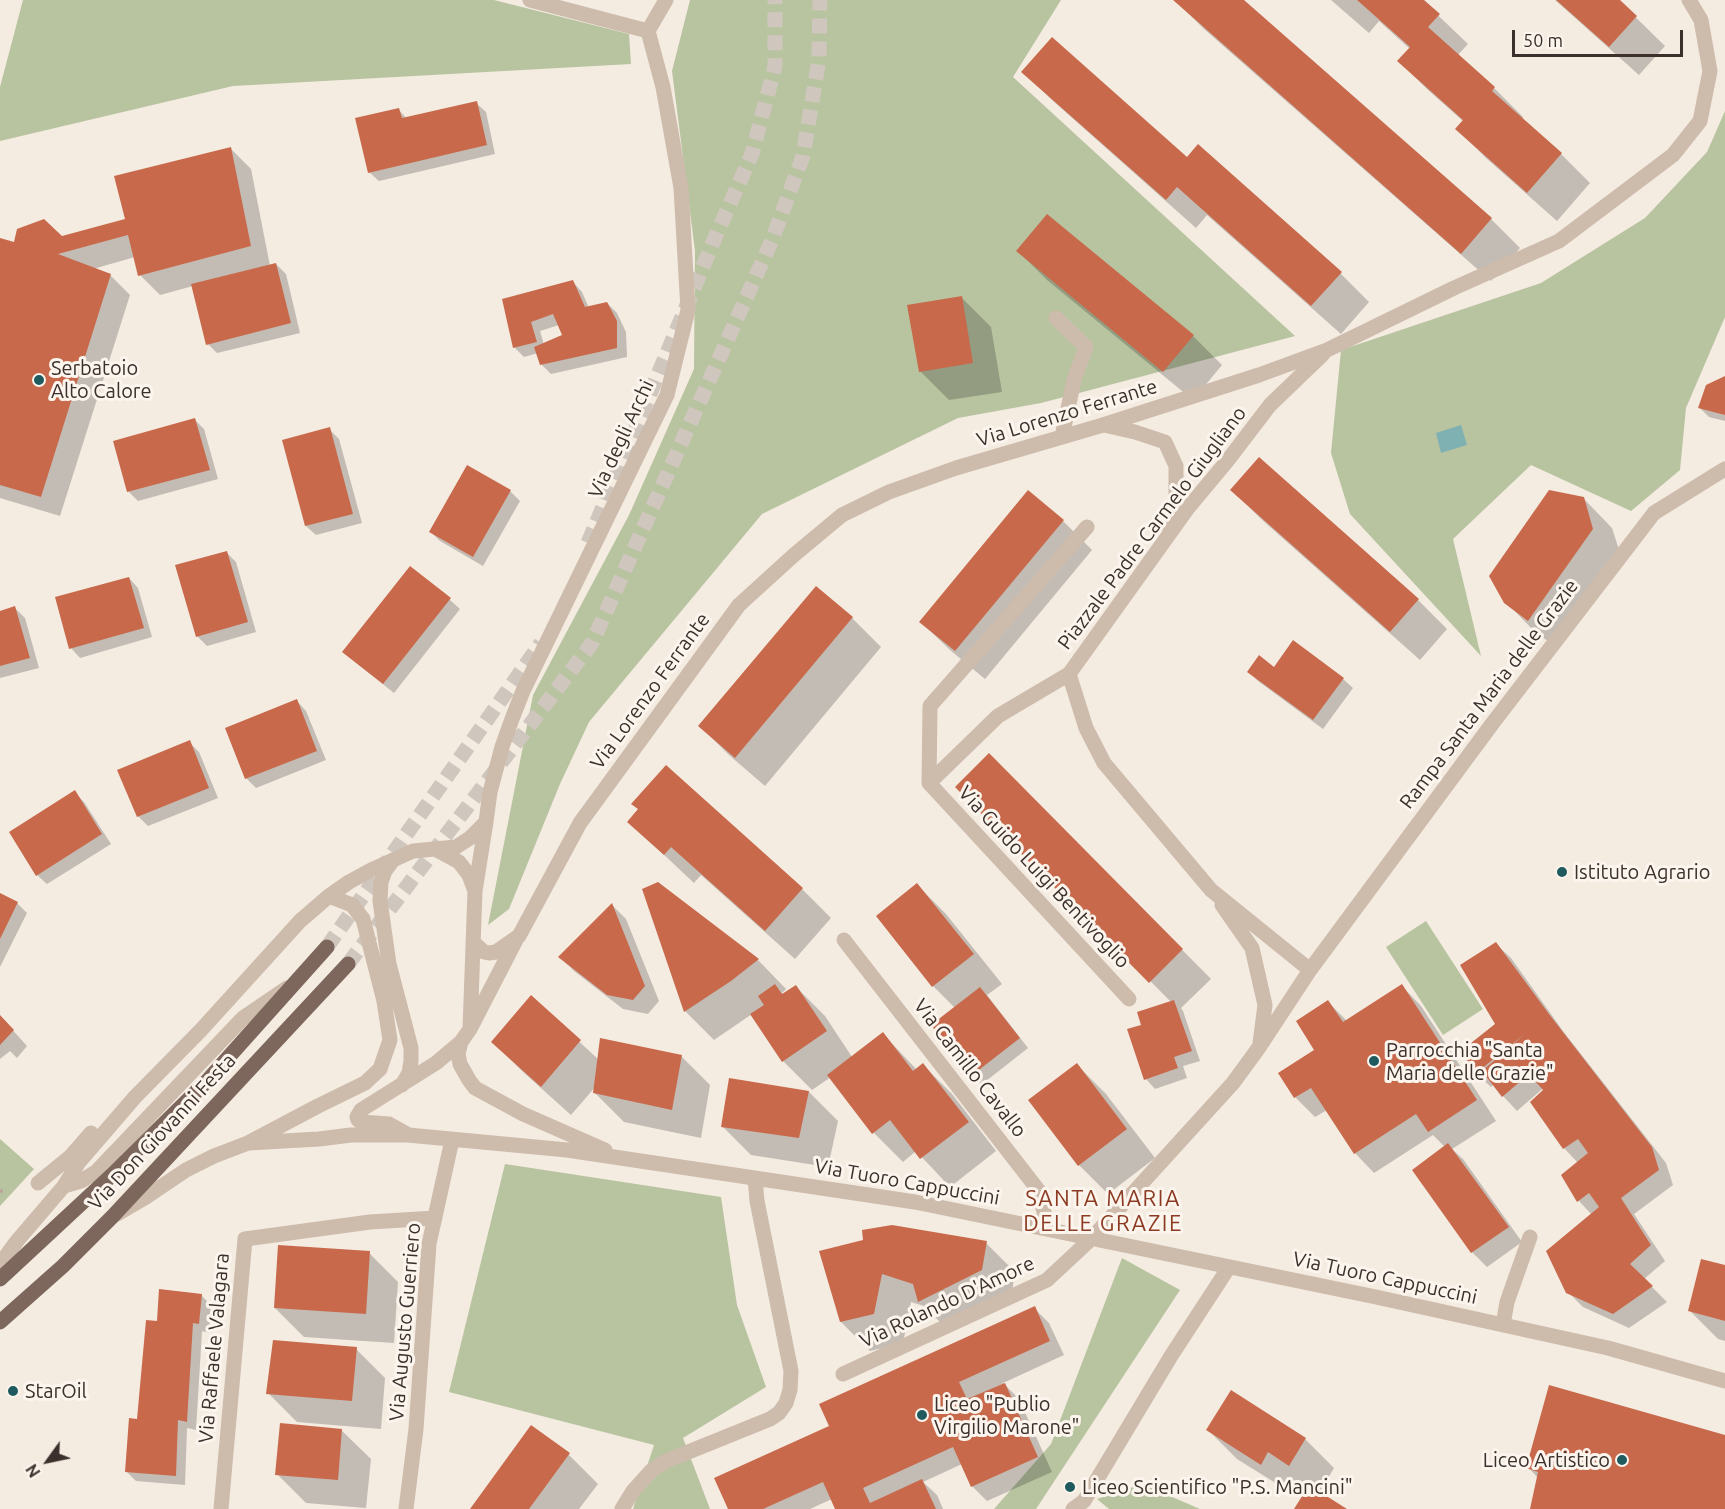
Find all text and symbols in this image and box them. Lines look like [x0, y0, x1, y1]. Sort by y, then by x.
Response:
scale bar [1515, 18, 1686, 56]
text: 50 m [1523, 30, 1563, 50]
place label: Serbatoio Alto Calore [51, 356, 151, 403]
marker: Serbatoio Alto Calore [32, 373, 46, 387]
street label: Via Lorenzo Ferrante [974, 374, 1160, 452]
street label: Via degli Archi [583, 376, 659, 502]
street label: Piazzale Padre Carmelo Giugliano [1053, 402, 1251, 654]
street label: Rampa Santa Maria delle Grazie [1395, 574, 1583, 814]
street label: Via Lorenzo Ferrante [585, 608, 715, 774]
street label: Via Guido Luigi Bentivoglio [953, 781, 1135, 973]
place label: Istituto Agrario [1574, 860, 1710, 884]
marker: Istituto Agrario [1555, 865, 1569, 879]
street label: Via Camillo Cavallo [908, 994, 1032, 1142]
place label: Parrocchia "Santa Maria delle Grazie" [1386, 1038, 1554, 1085]
street label: Via Don Giovanni Festa [83, 1049, 241, 1215]
marker: Parrocchia "Santa Maria delle Grazie" [1367, 1054, 1381, 1068]
street label: Via Tuoro Cappuccini [813, 1154, 1001, 1210]
district label: SANTA MARIA DELLE GRAZIE [1023, 1186, 1183, 1238]
street label: Via Augusto Guerriero [384, 1222, 426, 1422]
street label: Via Tuoro Cappuccini [1291, 1247, 1479, 1309]
street label: Via Rolando D'Amore [856, 1251, 1038, 1353]
street label: Via Raffaele Valagara [194, 1252, 234, 1444]
place label: StarOil [25, 1379, 87, 1403]
marker: StarOil [6, 1384, 20, 1398]
place label: Liceo "Publio Virgilio Marone" [934, 1392, 1080, 1439]
marker: Liceo "Publio Virgilio Marone" [915, 1408, 929, 1422]
north arrow [18, 1431, 78, 1491]
place label: Liceo Artistico [1483, 1448, 1610, 1472]
marker: Liceo Artistico [1615, 1453, 1629, 1467]
text: N [22, 1461, 44, 1481]
place label: Liceo Scientifico "P.S. Mancini" [1082, 1475, 1353, 1499]
marker: Liceo Scientifico "P.S. Mancini" [1063, 1480, 1077, 1494]

